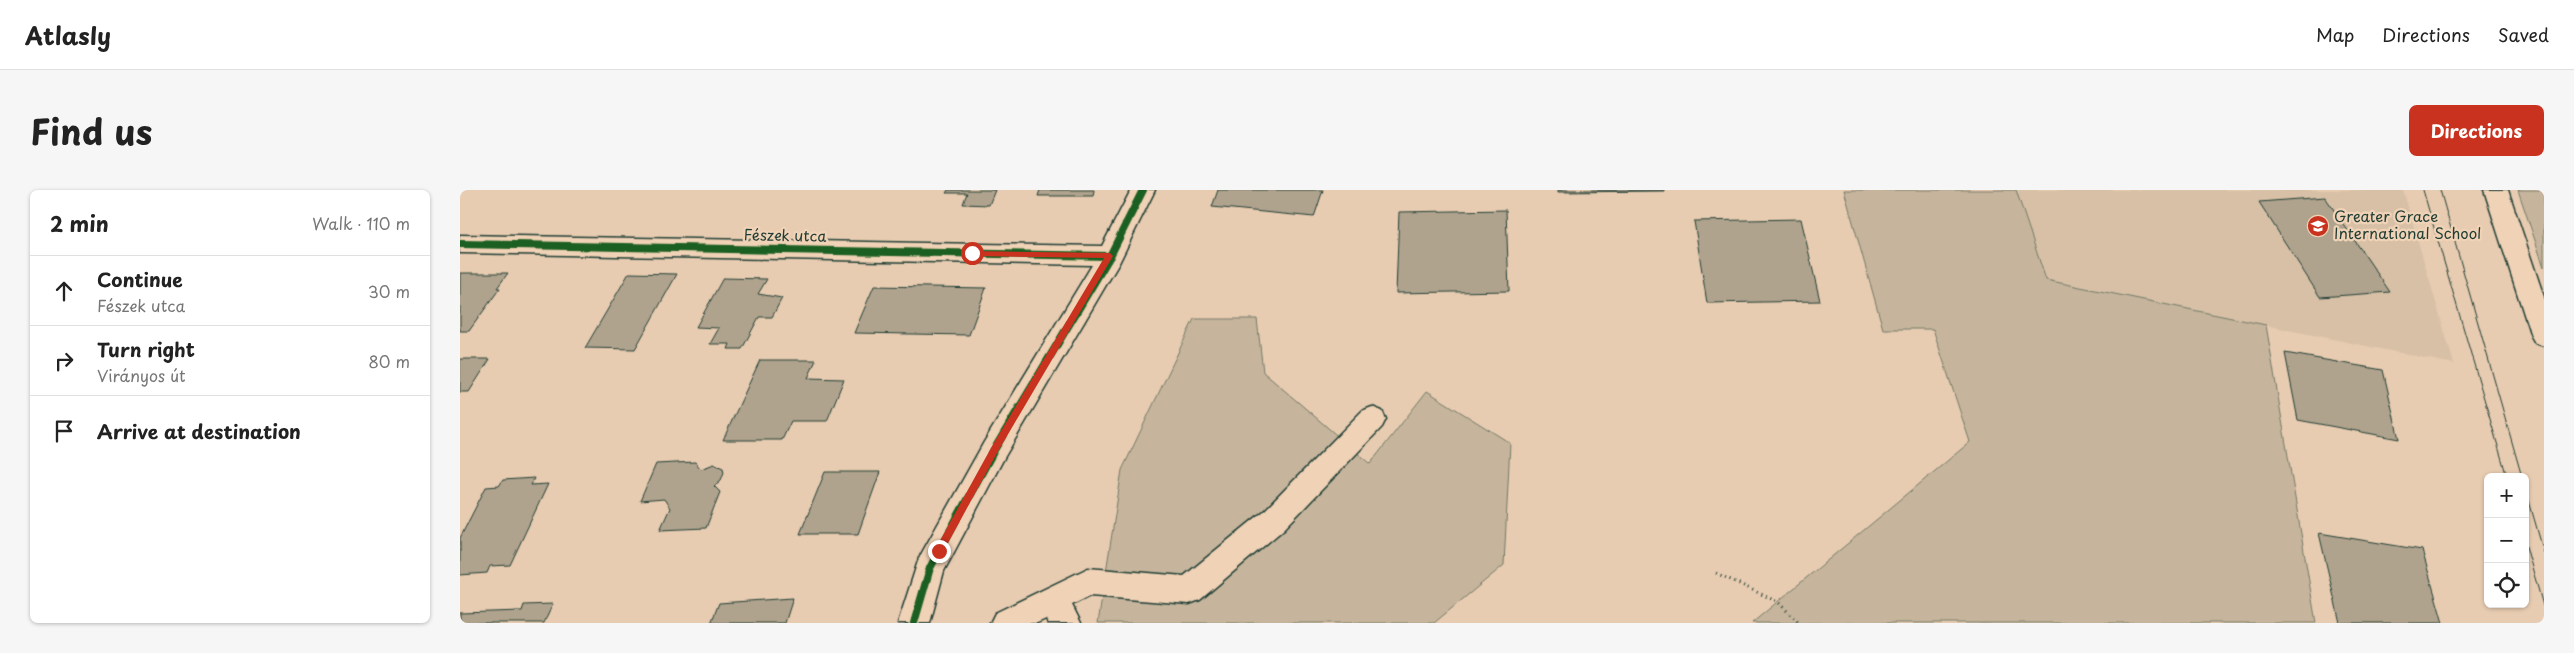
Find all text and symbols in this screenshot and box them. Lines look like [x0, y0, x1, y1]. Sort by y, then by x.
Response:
text: Atlasly [25, 17, 111, 53]
text: Map [2316, 21, 2354, 48]
text: Directions [2382, 21, 2470, 48]
text: Saved [2498, 21, 2549, 48]
text: Find us [30, 104, 152, 157]
button: Directions [2409, 105, 2544, 156]
place label: Greater Grace International School [2334, 204, 2481, 244]
text: 2 min [50, 207, 109, 239]
text: Walk · 110 m [312, 211, 410, 235]
school or university icon: Greater Grace International School [2306, 214, 2330, 238]
street label: Fészek utca [744, 222, 827, 247]
route start [961, 242, 984, 265]
text: Continue [97, 265, 183, 293]
icon: ahead [50, 277, 78, 305]
text: 30 m [368, 279, 410, 303]
text: Fészek utca [97, 293, 185, 317]
text: Turn right [97, 335, 195, 363]
icon: right [50, 347, 78, 375]
text: 80 m [368, 349, 410, 373]
text: Virányos út [97, 363, 186, 387]
icon: arrive [50, 417, 78, 445]
text: Arrive at destination [97, 417, 301, 445]
map controls [2484, 473, 2529, 608]
button: + [2484, 473, 2529, 518]
button: − [2484, 518, 2529, 563]
route end [928, 540, 951, 563]
button: locate [2484, 563, 2529, 608]

